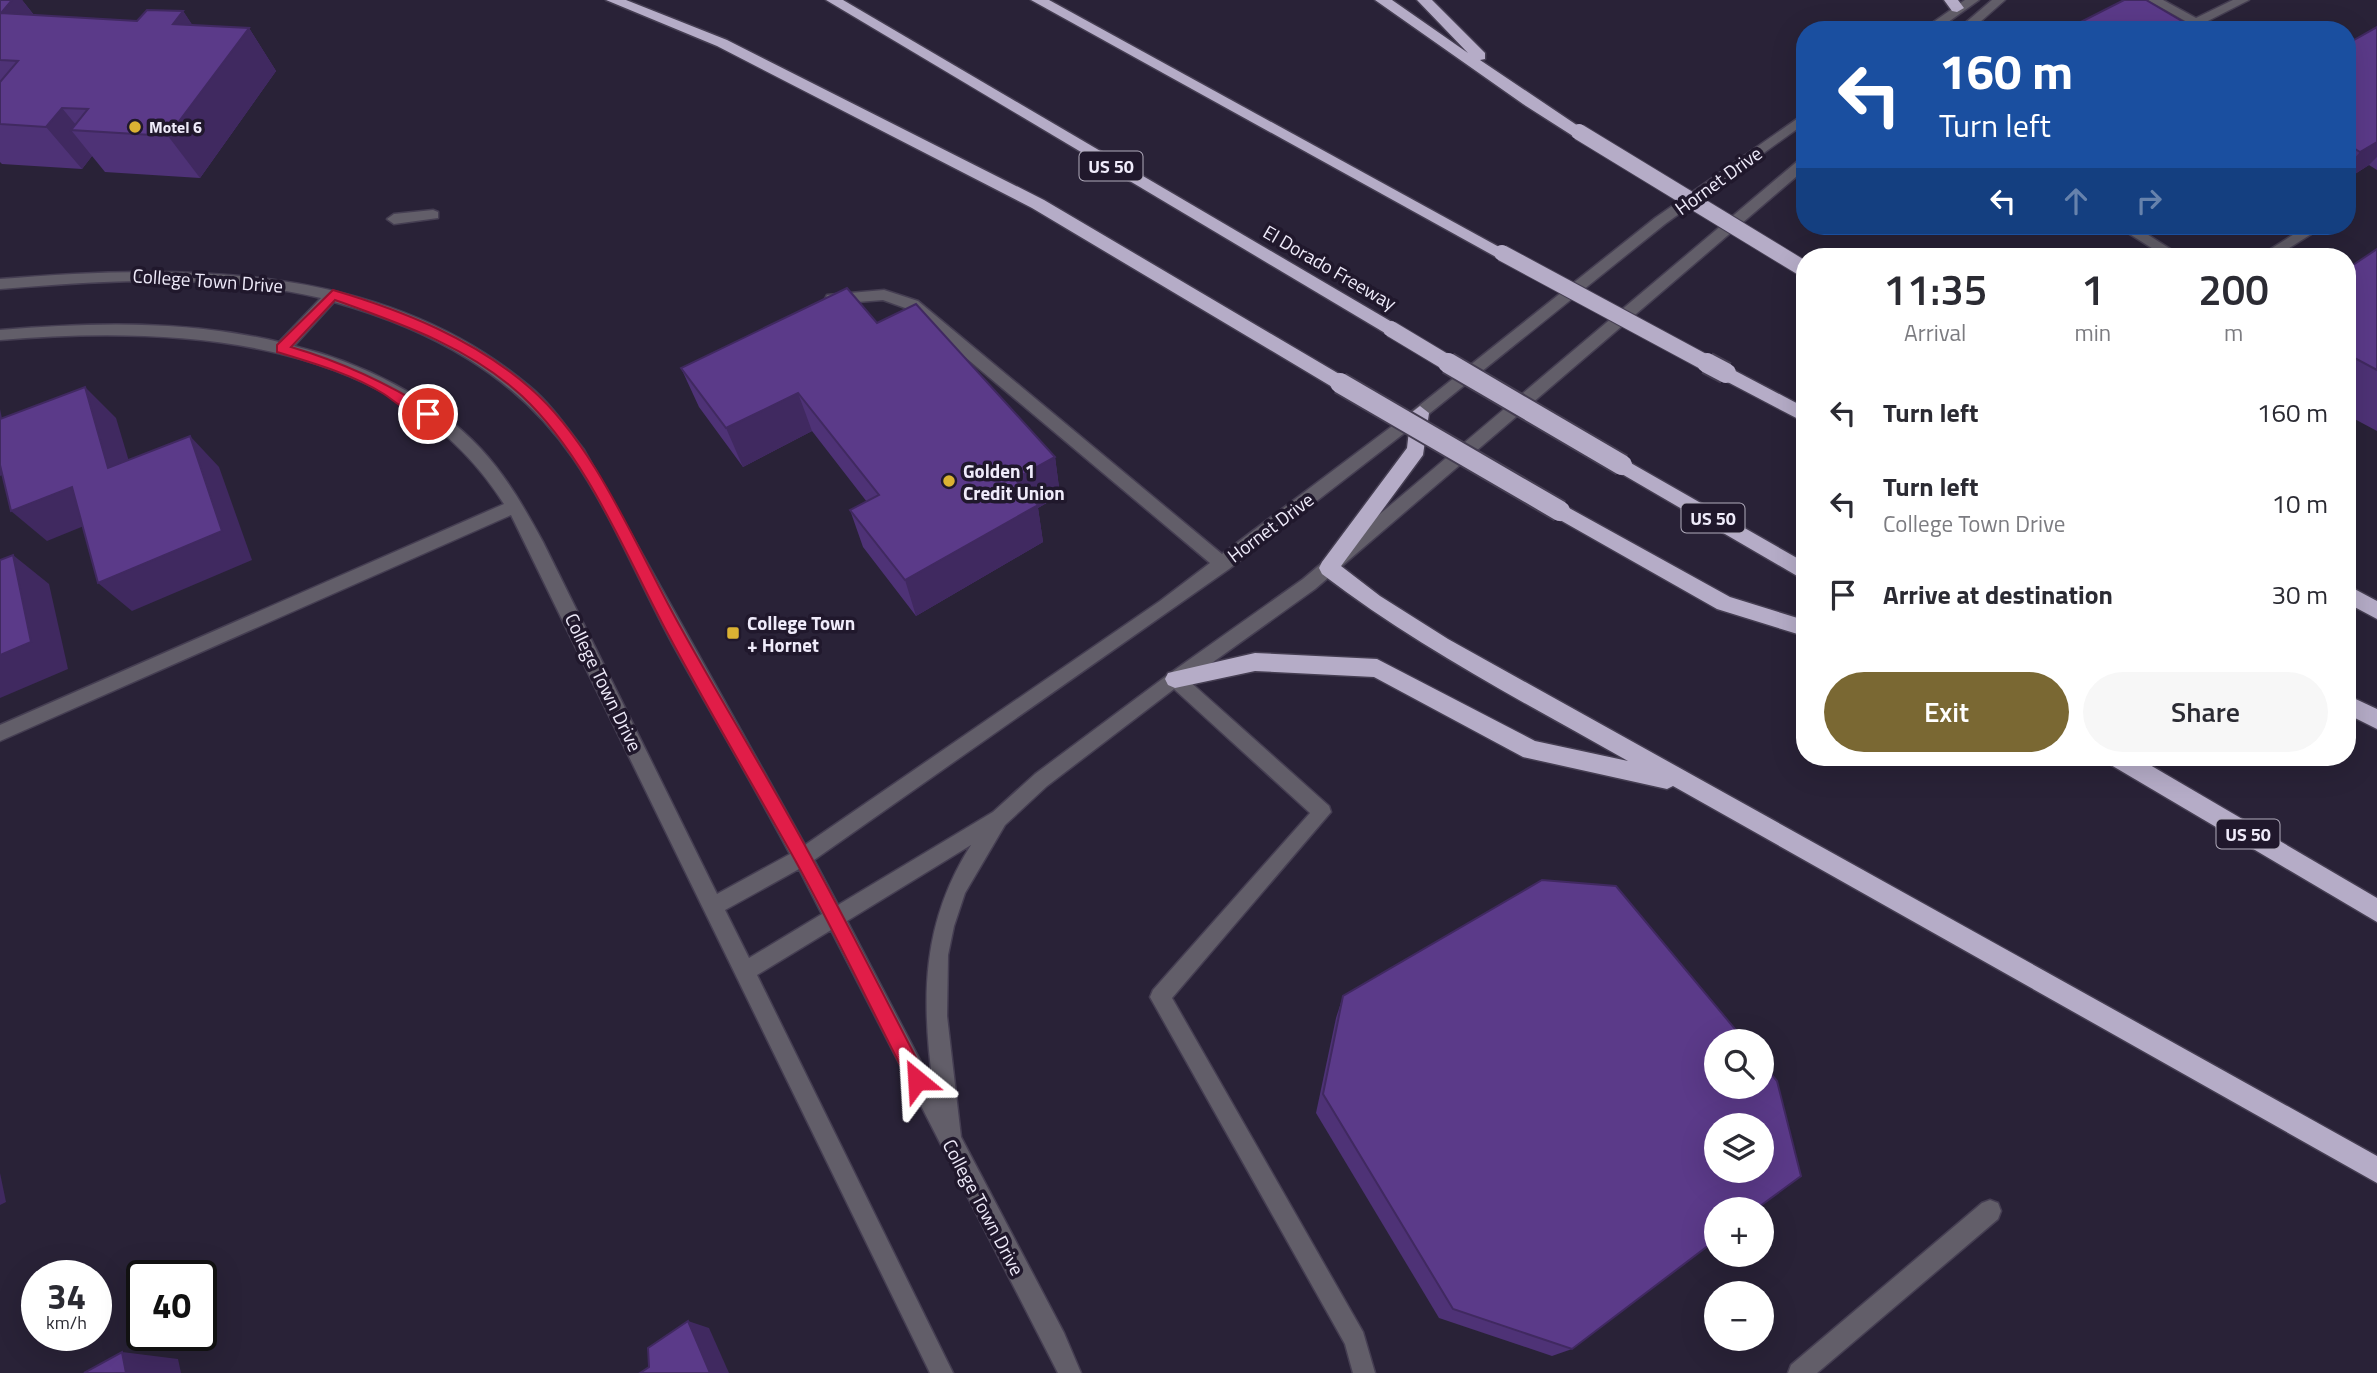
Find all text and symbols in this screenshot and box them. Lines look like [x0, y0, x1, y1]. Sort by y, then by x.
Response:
text: 160 m [1939, 33, 2073, 108]
icon: left [1824, 49, 1915, 140]
text: Turn left [1939, 101, 2051, 149]
place label: Motel 6 [149, 115, 202, 139]
marker: Motel 6 [127, 119, 143, 135]
street label: Hornet Drive [1668, 138, 1768, 222]
road number: US 50 [1080, 152, 1142, 181]
icon: left [1984, 182, 2022, 220]
icon: ahead [2057, 182, 2095, 220]
icon: right [2130, 182, 2168, 220]
street label: El Dorado Freeway [1258, 217, 1402, 317]
text: 11:35 [1883, 257, 1987, 321]
text: 1 [2081, 257, 2105, 321]
text: 200 [2198, 257, 2269, 321]
street label: College Town Drive [132, 260, 284, 300]
text: Arrival [1904, 315, 1966, 350]
text: min [2074, 315, 2111, 350]
text: m [2224, 315, 2243, 350]
pin [398, 384, 458, 444]
text: Turn left [1883, 393, 1978, 432]
text: 160 m [2257, 393, 2328, 432]
icon: left [1824, 394, 1862, 432]
icon: arrive [409, 395, 447, 433]
place label: Golden 1 Credit Union [963, 456, 1065, 507]
text: Turn left [1883, 467, 1978, 506]
marker: Golden 1 Credit Union [941, 473, 957, 489]
text: 10 m [2271, 484, 2328, 523]
street label: Hornet Drive [1221, 485, 1319, 569]
icon: left [1824, 485, 1862, 523]
road number: US 50 [1682, 504, 1744, 532]
text: College Town Drive [1883, 506, 2065, 541]
text: Arrive at destination [1883, 575, 2113, 614]
text: 30 m [2271, 575, 2328, 614]
icon: arrive [1824, 576, 1862, 614]
street label: College Town Drive [558, 608, 650, 756]
place label: College Town + Hornet [747, 608, 855, 659]
marker: College Town + Hornet [725, 625, 741, 641]
button: Exit [1824, 672, 2069, 752]
button: Share [2083, 672, 2328, 752]
road number: US 50 [2216, 820, 2280, 848]
map controls [1704, 1029, 1774, 1351]
button: search [1704, 1029, 1774, 1099]
position arrow [880, 1043, 954, 1117]
button: layers [1704, 1113, 1774, 1183]
street label: College Town Drive [936, 1134, 1032, 1280]
button: + [1704, 1197, 1774, 1267]
speed limit sign: 40 [126, 1260, 217, 1351]
text: 34 [47, 1269, 86, 1323]
button: − [1704, 1281, 1774, 1351]
text: km/h [46, 1309, 87, 1336]

